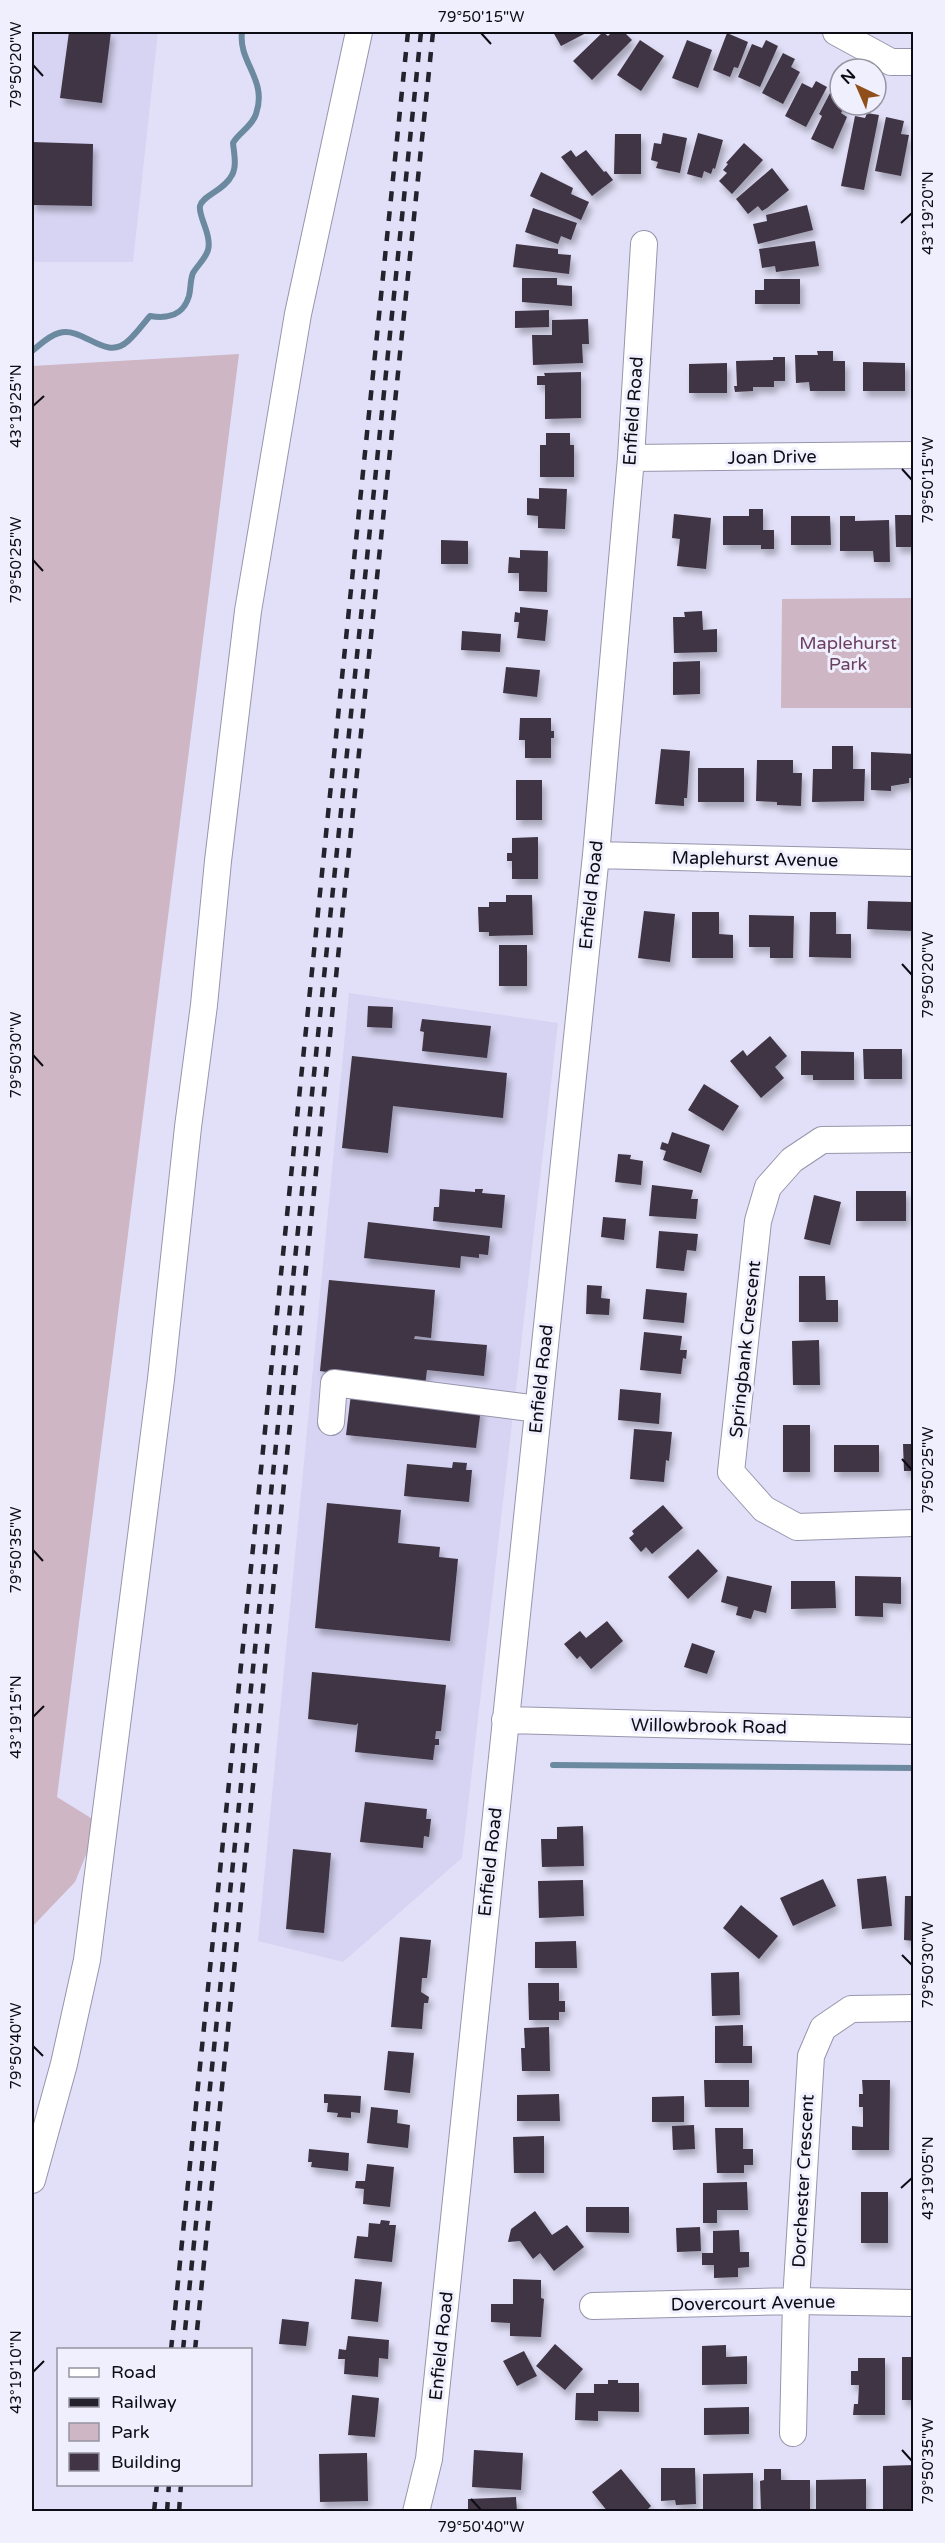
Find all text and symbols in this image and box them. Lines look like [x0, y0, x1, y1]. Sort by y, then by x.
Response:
text: 79°50'15"W [438, 8, 524, 26]
text: 79°50'20"W [7, 22, 25, 108]
north arrow [828, 57, 888, 117]
text: N [837, 65, 860, 89]
text: 43°19'20"N [919, 171, 937, 255]
street label: Enfield Road [618, 356, 648, 466]
text: 43°19'25"N [7, 364, 25, 448]
text: 79°50'15"W [919, 437, 937, 523]
street label: Joan Drive [727, 445, 817, 469]
text: 79°50'25"W [7, 517, 25, 603]
park label: Maplehurst Park [799, 632, 897, 675]
street label: Enfield Road [574, 839, 608, 951]
street label: Maplehurst Avenue [671, 847, 839, 871]
text: 79°50'20"W [919, 932, 937, 1018]
text: 79°50'30"W [7, 1012, 25, 1098]
street label: Springbank Crescent [725, 1259, 765, 1439]
street label: Enfield Road [524, 1323, 558, 1435]
text: 79°50'25"W [919, 1427, 937, 1513]
text: 79°50'35"W [7, 1507, 25, 1593]
text: 43°19'15"N [7, 1675, 25, 1759]
street label: Willowbrook Road [631, 1714, 787, 1738]
street label: Enfield Road [473, 1806, 507, 1918]
text: 79°50'30"W [919, 1922, 937, 2008]
text: 79°50'40"W [7, 2003, 25, 2089]
street label: Dorchester Crescent [787, 2094, 819, 2268]
text: 43°19'05"N [919, 2136, 937, 2220]
street label: Enfield Road [424, 2290, 458, 2402]
street label: Dovercourt Avenue [671, 2291, 835, 2315]
text: 43°19'10"N [7, 2330, 25, 2414]
legend [57, 2348, 252, 2486]
text: Road [111, 2361, 156, 2383]
text: Railway [111, 2391, 177, 2413]
text: 79°50'35"W [919, 2418, 937, 2504]
text: Park [111, 2421, 150, 2443]
text: Building [111, 2451, 181, 2473]
text: 79°50'40"W [438, 2518, 524, 2536]

